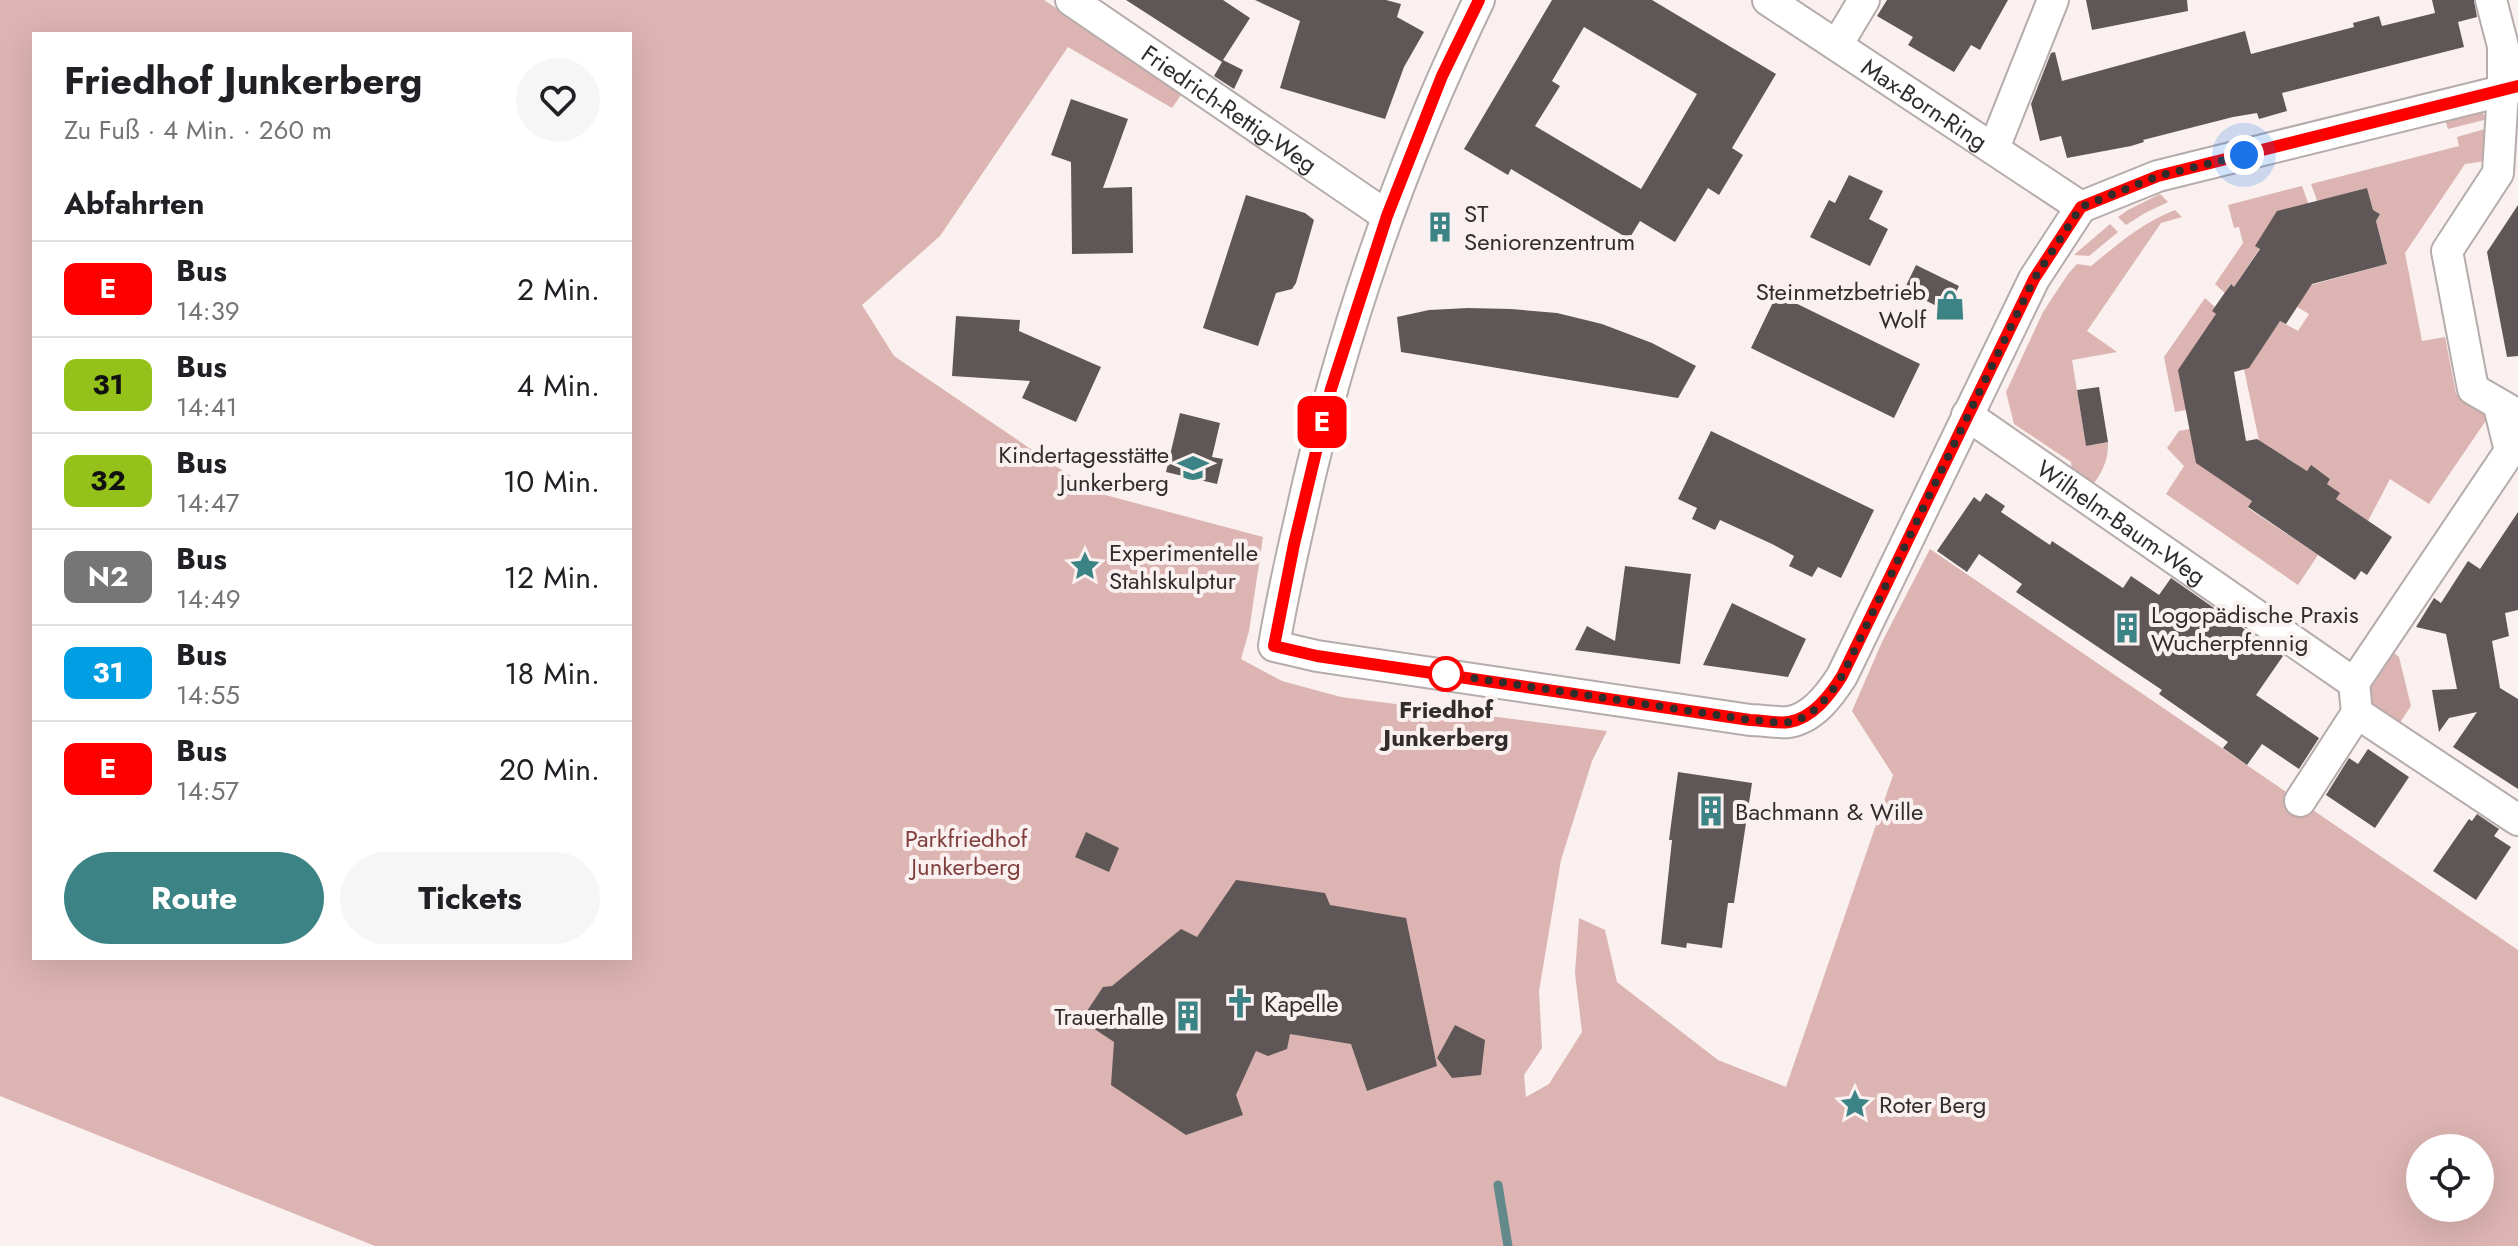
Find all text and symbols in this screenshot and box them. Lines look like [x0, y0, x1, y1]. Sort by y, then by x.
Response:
street label: Friedrich-Rettig-Weg [1135, 36, 1324, 181]
street label: Max-Born-Ring [1855, 49, 1995, 158]
text: Friedhof Junkerberg [64, 53, 423, 108]
button: heart [516, 58, 600, 142]
text: Zu Fuß · 4 Min. · 260 m [64, 111, 332, 149]
your location [2224, 135, 2264, 175]
text: Abfahrten [64, 182, 204, 225]
place label: ST Seniorenzentrum [1464, 196, 1635, 259]
building icon: ST Seniorenzentrum [1423, 210, 1457, 244]
text: Bus [176, 249, 227, 292]
text: E [100, 268, 116, 309]
text: 2 Min. [517, 268, 600, 311]
place label: Steinmetzbetrieb Wolf [1756, 274, 1927, 337]
shop icon: Steinmetzbetrieb Wolf [1933, 288, 1967, 322]
text: 14:39 [176, 292, 240, 330]
text: Bus [176, 345, 227, 388]
text: 31 [92, 364, 124, 405]
text: 4 Min. [517, 364, 600, 407]
text: 14:41 [176, 388, 238, 426]
line badge: E [1296, 396, 1348, 448]
text: E [1314, 401, 1330, 442]
place label: Kindertagesstätte Junkerberg [998, 437, 1169, 500]
text: Bus [176, 441, 227, 484]
school or university icon: Kindertagesstätte Junkerberg [1176, 451, 1210, 485]
street label: Wilhelm-Baum-Weg [2030, 451, 2213, 593]
text: 32 [90, 460, 126, 501]
text: 10 Min. [503, 460, 600, 503]
text: 14:47 [176, 484, 239, 522]
place label: Experimentelle Stahlskulptur [1109, 535, 1258, 598]
text: Bus [176, 537, 227, 580]
place icon: Experimentelle Stahlskulptur [1068, 549, 1102, 583]
text: N2 [88, 556, 128, 597]
text: 12 Min. [504, 556, 600, 599]
text: 14:49 [176, 580, 241, 618]
place label: Logopädische Praxis Wucherpfennig [2151, 597, 2359, 660]
building icon: Logopädische Praxis Wucherpfennig [2110, 611, 2144, 645]
text: Bus [176, 633, 227, 676]
text: 31 [92, 652, 124, 693]
text: 18 Min. [504, 652, 600, 695]
marker: Friedhof Junkerberg [1429, 657, 1463, 691]
text: 14:55 [176, 676, 240, 714]
place label: Friedhof Junkerberg [1379, 692, 1509, 755]
text: Bus [176, 729, 227, 772]
text: E [100, 748, 116, 789]
text: 20 Min. [499, 748, 600, 791]
text: 14:57 [176, 772, 239, 810]
building icon: Bachmann & Wille [1694, 794, 1728, 828]
place label: Bachmann & Wille [1735, 794, 1923, 829]
park label: Parkfriedhof Junkerberg [905, 821, 1028, 884]
button: Route [64, 852, 324, 944]
button: Tickets [340, 852, 600, 944]
church icon: Kapelle [1223, 986, 1257, 1020]
place label: Kapelle [1264, 986, 1339, 1021]
place label: Trauerhalle [1054, 999, 1164, 1034]
building icon: Trauerhalle [1171, 999, 1205, 1033]
place icon: Roter Berg [1838, 1087, 1872, 1121]
place label: Roter Berg [1879, 1087, 1986, 1122]
map controls [2406, 1134, 2494, 1222]
button: locate [2406, 1134, 2494, 1222]

